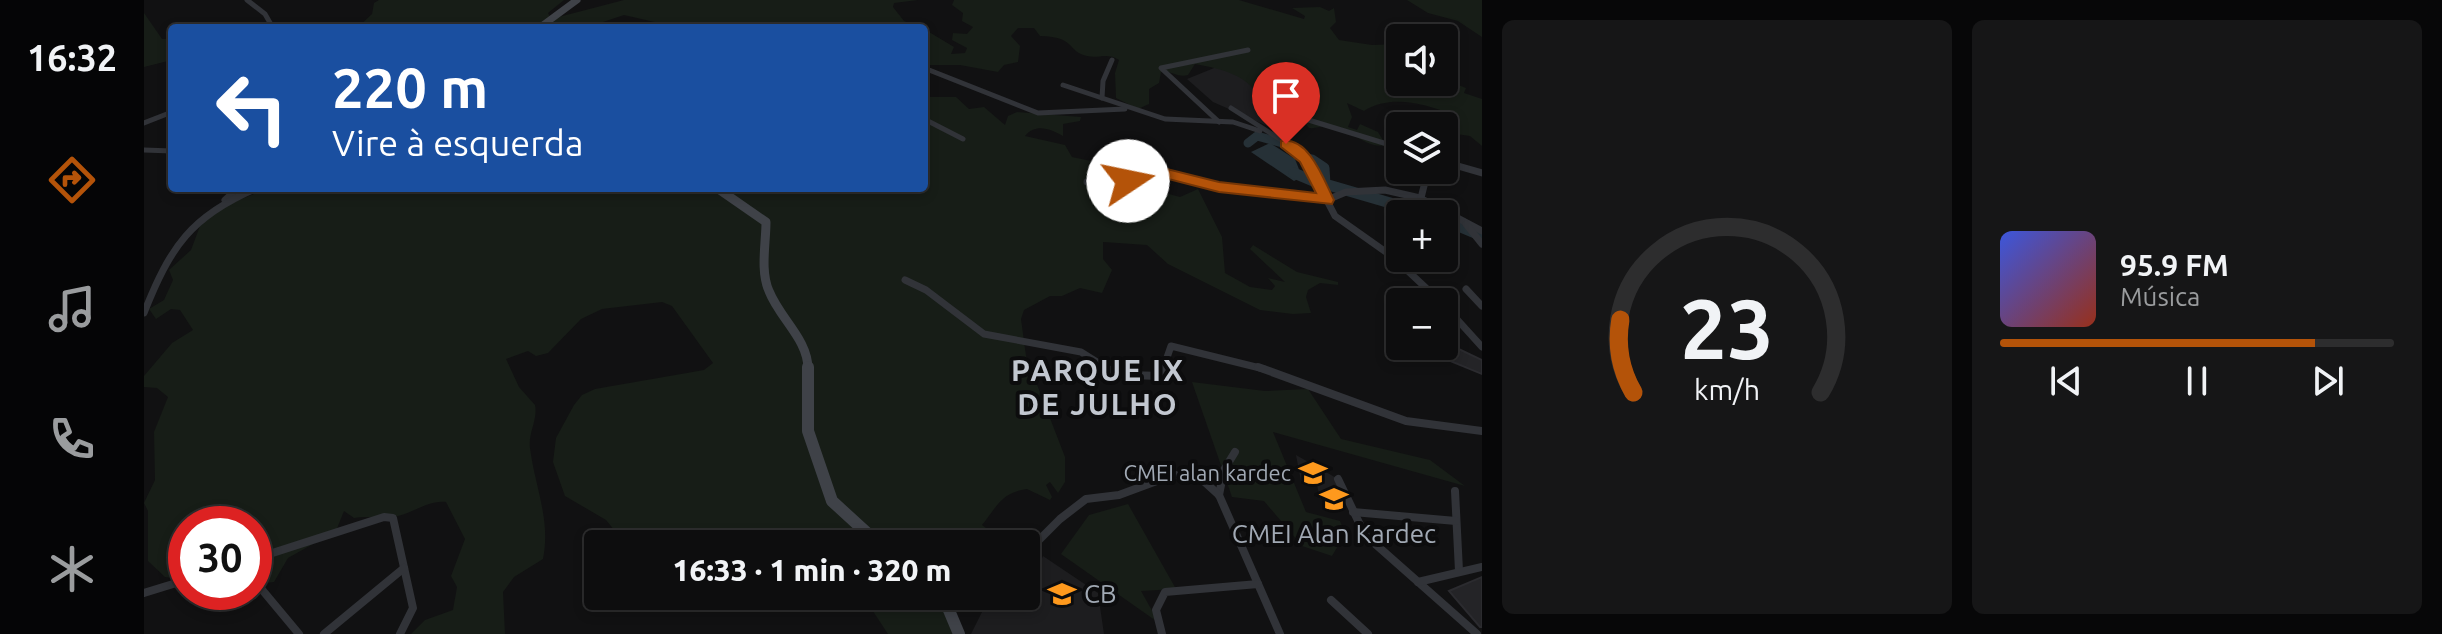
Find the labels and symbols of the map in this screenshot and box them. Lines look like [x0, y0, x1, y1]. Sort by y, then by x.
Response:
pin [1252, 62, 1320, 144]
position arrow [1086, 139, 1170, 223]
district label: PARQUE IX DE JULHO [1011, 353, 1185, 421]
school or university icon: CMEI alan kardec [1298, 458, 1328, 488]
place label: CMEI alan kardec [1123, 460, 1291, 485]
school or university icon: CMEI Alan Kardec [1319, 484, 1349, 514]
speed limit sign: 30 [168, 506, 272, 610]
place label: CMEI Alan Kardec [1232, 519, 1436, 548]
school or university icon: CB [1047, 579, 1077, 609]
place label: CB [1084, 579, 1116, 608]

